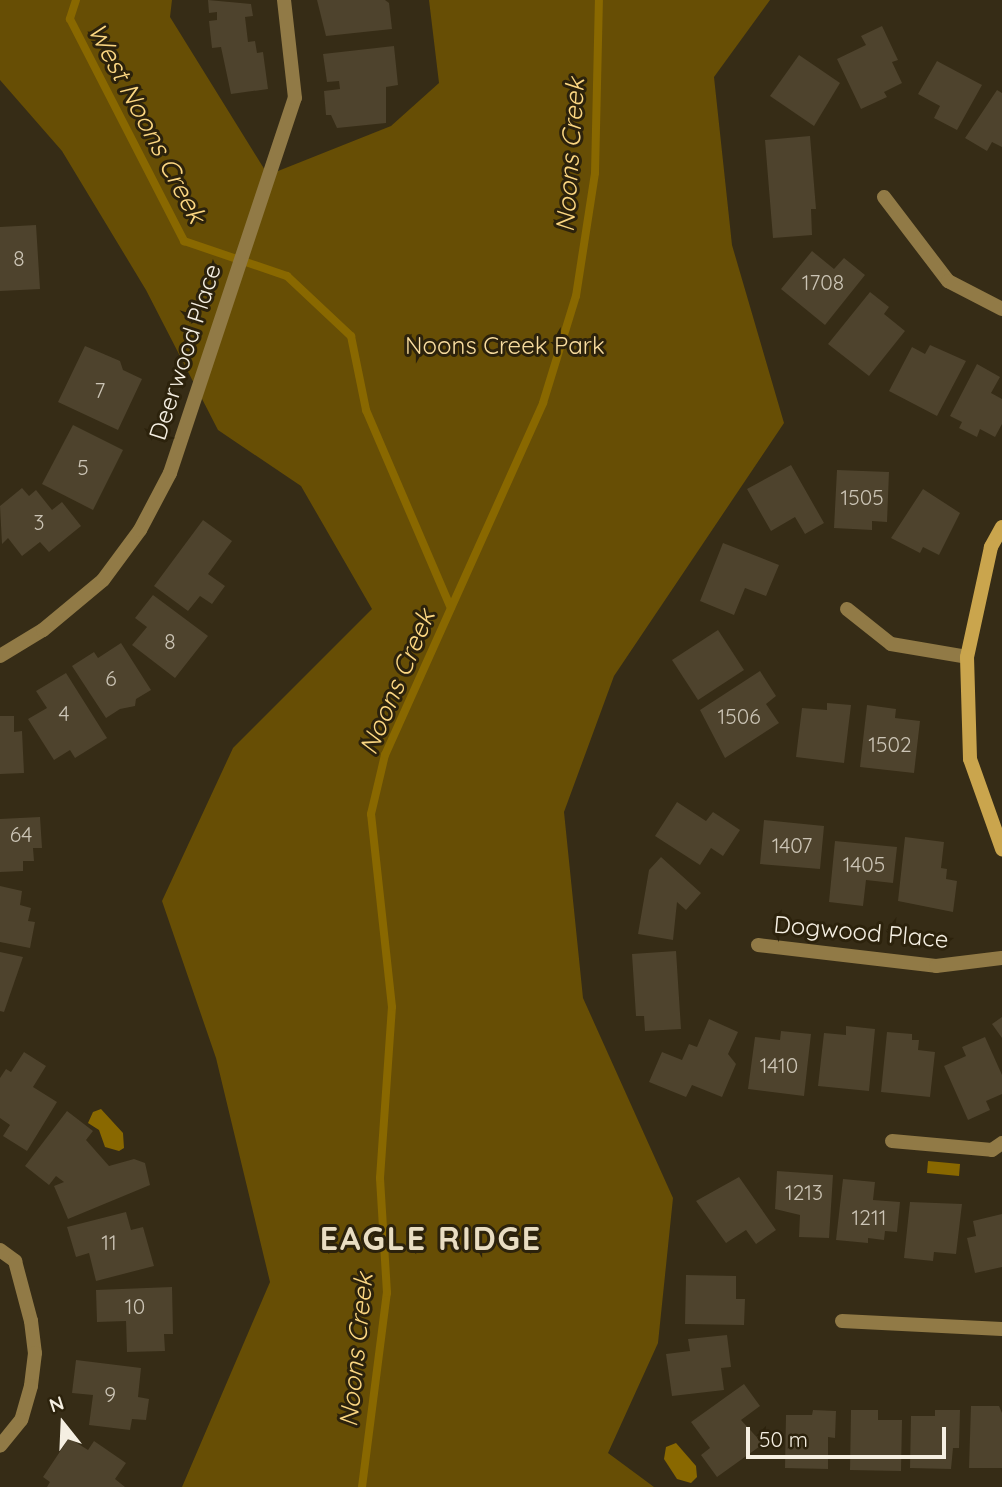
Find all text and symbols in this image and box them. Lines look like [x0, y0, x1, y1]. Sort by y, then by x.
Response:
water label: West Noons Creek [81, 18, 213, 228]
water label: Noons Creek [549, 77, 591, 233]
house number: 8 [13, 245, 25, 271]
street label: Deerwood Place [143, 260, 227, 444]
house number: 1708 [802, 269, 844, 295]
park label: Noons Creek Park [405, 332, 605, 360]
house number: 7 [95, 377, 105, 403]
house number: 5 [77, 454, 89, 480]
house number: 1505 [840, 484, 884, 510]
house number: 3 [33, 509, 45, 535]
water label: Noons Creek [352, 605, 442, 759]
house number: 8 [164, 628, 176, 654]
house number: 6 [105, 665, 117, 691]
house number: 4 [58, 700, 70, 726]
house number: 1506 [717, 703, 761, 729]
house number: 1502 [868, 731, 912, 757]
house number: 64 [10, 821, 32, 847]
house number: 1407 [772, 832, 812, 858]
house number: 1405 [843, 851, 885, 877]
street label: Dogwood Place [772, 910, 950, 954]
house number: 1410 [760, 1052, 798, 1078]
house number: 1213 [785, 1179, 823, 1205]
house number: 1211 [852, 1204, 886, 1230]
district label: EAGLE RIDGE [321, 1219, 541, 1257]
house number: 11 [101, 1229, 117, 1255]
water label: Noons Creek [332, 1272, 380, 1428]
house number: 10 [125, 1293, 145, 1319]
house number: 9 [104, 1381, 116, 1407]
north arrow [28, 1389, 98, 1459]
text: N [46, 1390, 67, 1418]
scale bar [750, 1414, 950, 1458]
text: 50 m [759, 1426, 808, 1452]

